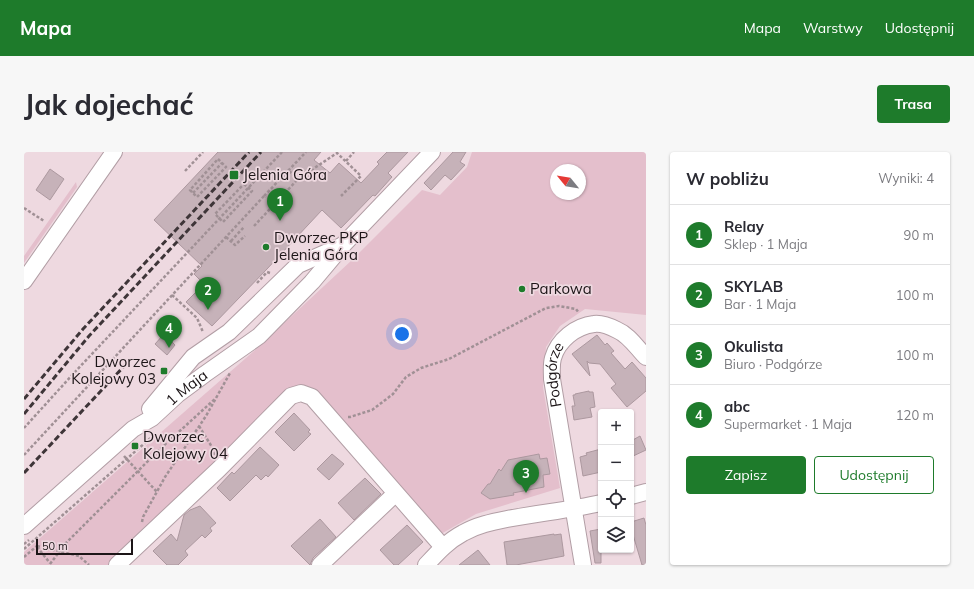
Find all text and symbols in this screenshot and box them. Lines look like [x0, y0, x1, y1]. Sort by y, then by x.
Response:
text: Mapa [20, 16, 72, 40]
text: Mapa [744, 19, 781, 37]
text: Warstwy [803, 19, 863, 37]
text: Udostępnij [885, 19, 954, 37]
button: Trasa [877, 85, 950, 123]
text: Jak dojechać [24, 87, 194, 122]
north arrow [550, 164, 586, 200]
place label: Jelenia Góra [243, 165, 327, 184]
text: W pobliżu [686, 168, 769, 189]
marker: Jelenia Góra [228, 169, 240, 181]
text: Wyniki: 4 [878, 170, 934, 186]
pin: 1 [267, 188, 293, 221]
text: Relay [724, 217, 764, 236]
text: 1 [695, 227, 703, 243]
text: 90 m [904, 227, 934, 243]
place label: Dworzec PKP Jelenia Góra [274, 228, 369, 264]
text: Sklep · 1 Maja [724, 236, 808, 252]
marker: Dworzec PKP Jelenia Góra [261, 242, 271, 252]
pin: 2 [195, 277, 221, 310]
text: SKYLAB [724, 277, 783, 296]
place label: Parkowa [530, 279, 592, 298]
marker: Parkowa [517, 284, 527, 294]
text: 2 [695, 287, 703, 303]
text: 100 m [896, 287, 934, 303]
text: Bar · 1 Maja [724, 296, 796, 312]
pin: 4 [156, 315, 182, 348]
your location [392, 324, 412, 344]
text: Okulista [724, 337, 783, 356]
street label: Podgórze [542, 338, 568, 409]
text: 3 [695, 347, 703, 363]
text: 100 m [896, 347, 934, 363]
place label: Dworzec Kolejowy 03 [71, 352, 156, 388]
text: Biuro · Podgórze [724, 356, 822, 372]
street label: 1 Maja [162, 365, 211, 409]
marker: Dworzec Kolejowy 03 [159, 366, 169, 376]
text: abc [724, 397, 750, 416]
text: 4 [695, 407, 703, 423]
text: 120 m [896, 407, 934, 423]
map controls [598, 409, 634, 553]
button: + [598, 409, 634, 445]
text: Supermarket · 1 Maja [724, 416, 852, 432]
place label: Dworzec Kolejowy 04 [143, 427, 228, 463]
marker: Dworzec Kolejowy 04 [130, 441, 140, 451]
button: − [598, 445, 634, 481]
button: Zapisz [686, 456, 806, 494]
button: Udostępnij [814, 456, 934, 494]
pin: 3 [513, 460, 539, 493]
button: locate [598, 481, 634, 517]
button: layers [598, 517, 634, 553]
scale bar [36, 537, 133, 556]
text: 50 m [42, 539, 68, 553]

